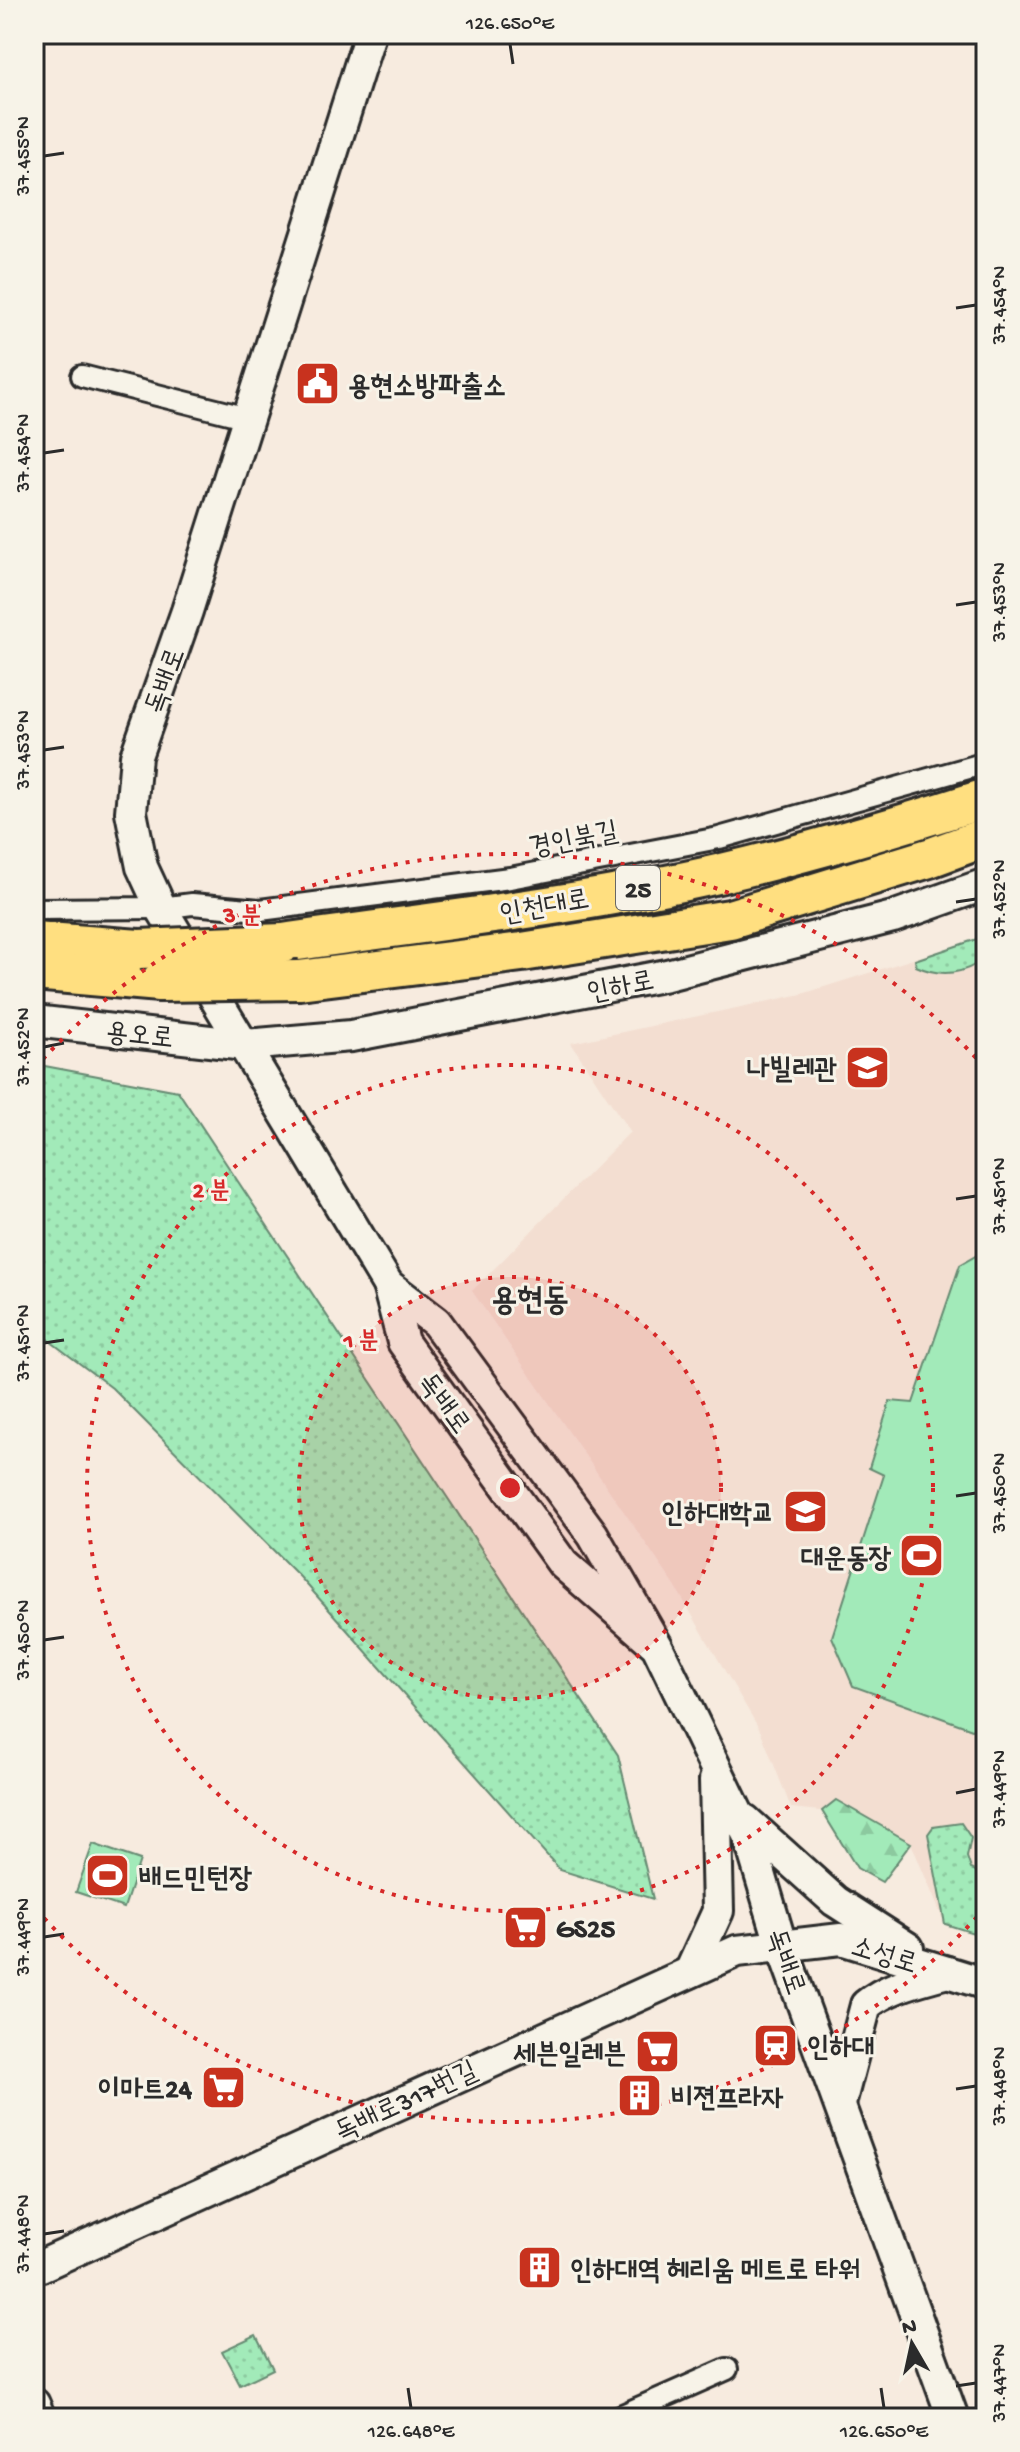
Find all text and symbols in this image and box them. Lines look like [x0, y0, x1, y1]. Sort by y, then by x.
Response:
text: 126.650°E [465, 14, 555, 37]
text: 37.455°N [14, 116, 37, 197]
text: 37.454°N [990, 266, 1013, 345]
public building icon: 용현소방파출소 [293, 360, 341, 408]
place label: 용현소방파출소 [348, 372, 506, 405]
text: 37.454°N [14, 414, 37, 493]
text: 37.453°N [990, 562, 1013, 643]
street label: 독배로 [140, 644, 194, 719]
text: 37.453°N [14, 710, 37, 791]
street label: 경인북길 [526, 817, 621, 866]
text: 37.452°N [990, 860, 1013, 939]
road number: 25 [616, 866, 660, 910]
street label: 인천대로 [498, 884, 592, 933]
text: 3 분 [222, 903, 261, 932]
street label: 인하로 [585, 966, 657, 1011]
text: 37.452°N [14, 1008, 37, 1087]
street label: 용오로 [104, 1018, 175, 1057]
school or university icon: 나빌레관 [844, 1043, 892, 1091]
place label: 나빌레관 [747, 1055, 837, 1088]
text: 37.451°N [990, 1157, 1013, 1236]
text: 2 분 [193, 1178, 229, 1207]
district label: 용현동 [491, 1284, 569, 1322]
text: 37.451°N [14, 1304, 37, 1383]
text: 1 분 [343, 1328, 378, 1357]
street label: 독배로 [409, 1368, 476, 1442]
text: 37.450°N [990, 1453, 1013, 1534]
centre of rings [496, 1474, 524, 1502]
school or university icon: 인하대학교 [781, 1487, 829, 1535]
place label: 인하대학교 [661, 1499, 774, 1532]
sports icon: 대운동장 [898, 1532, 946, 1580]
place label: 대운동장 [801, 1544, 891, 1577]
text: 37.450°N [14, 1600, 37, 1681]
text: 37.449°N [990, 1750, 1013, 1829]
sports icon: 배드민턴장 [84, 1852, 132, 1900]
place label: 배드민턴장 [139, 1864, 252, 1897]
text: 37.449°N [14, 1898, 37, 1977]
supermarket icon: GS25 [501, 1903, 549, 1951]
place label: GS25 [556, 1915, 615, 1948]
street label: 독배로 [757, 1925, 810, 2000]
street label: 소성로 [847, 1932, 921, 1983]
station icon: 인하대 [752, 2021, 800, 2069]
supermarket icon: 세븐일레븐 [633, 2028, 681, 2076]
place label: 인하대 [807, 2033, 875, 2066]
place label: 세븐일레븐 [513, 2040, 626, 2073]
text: 37.448°N [990, 2046, 1013, 2127]
street label: 독배로317번길 [331, 2056, 483, 2150]
supermarket icon: 이마트24 [199, 2063, 247, 2111]
building icon: 비젼프라자 [616, 2072, 664, 2120]
place label: 이마트24 [97, 2075, 193, 2108]
place label: 비젼프라자 [671, 2084, 784, 2117]
text: 37.448°N [14, 2194, 37, 2275]
building icon: 인하대역 헤리움 메트로 타워 [515, 2244, 563, 2292]
place label: 인하대역 헤리움 메트로 타워 [570, 2256, 860, 2289]
north arrow [872, 2304, 952, 2384]
text: N [900, 2314, 919, 2342]
text: 37.447°N [990, 2344, 1013, 2423]
text: 126.648°E [367, 2422, 456, 2445]
text: 126.650°E [839, 2422, 929, 2445]

